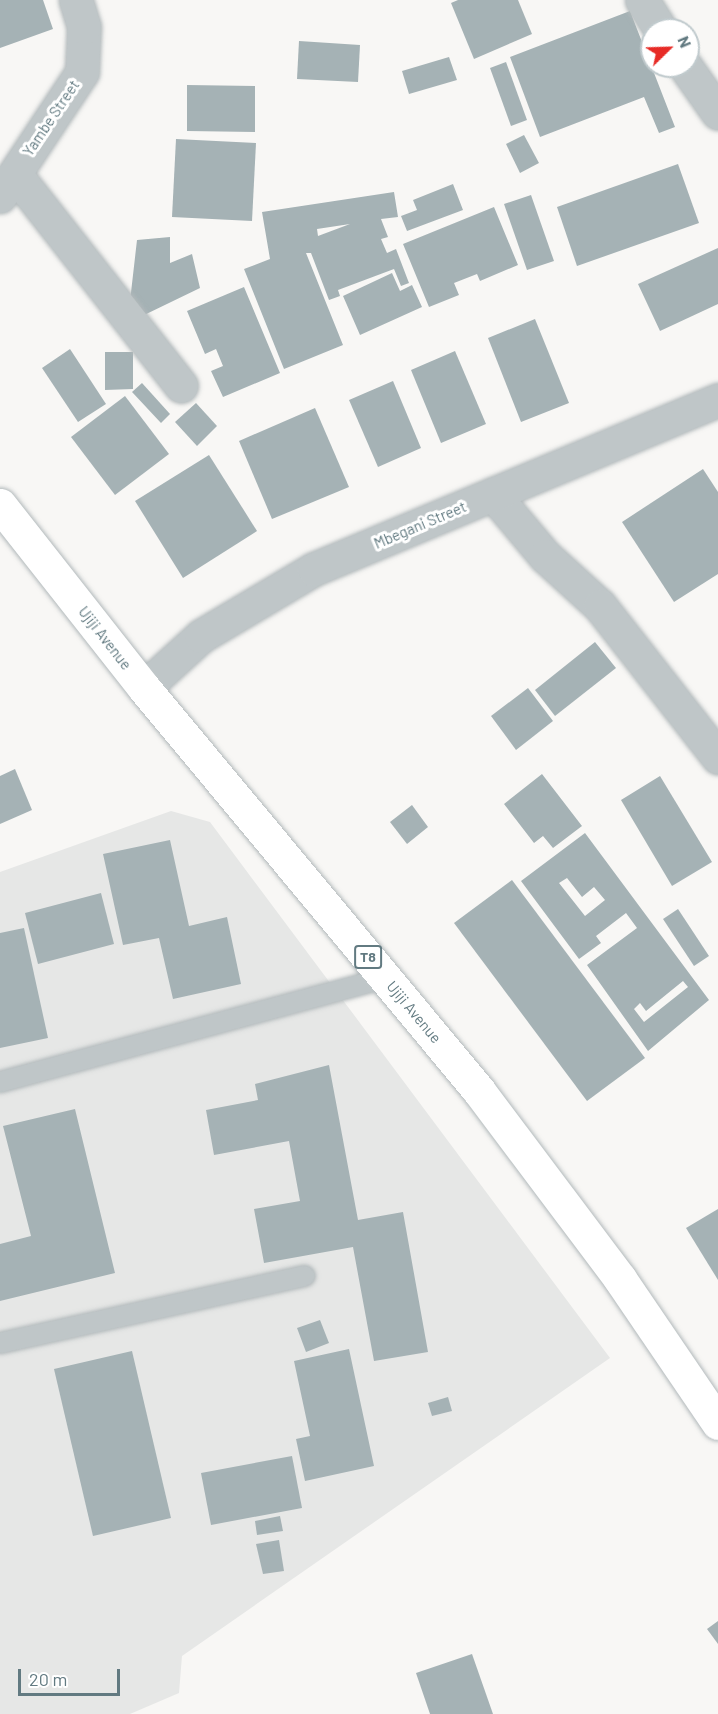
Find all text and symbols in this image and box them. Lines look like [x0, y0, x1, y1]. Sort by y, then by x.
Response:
north arrow [640, 18, 700, 78]
text: N [674, 33, 696, 50]
street label: Yambe Street [19, 77, 83, 159]
street label: Mbegani Street [371, 498, 469, 552]
street label: Ujiji Avenue [75, 603, 135, 673]
road number: T8 [353, 946, 383, 968]
street label: Ujiji Avenue [383, 977, 445, 1047]
scale bar [21, 1657, 123, 1695]
text: 20 m [29, 1668, 67, 1690]

